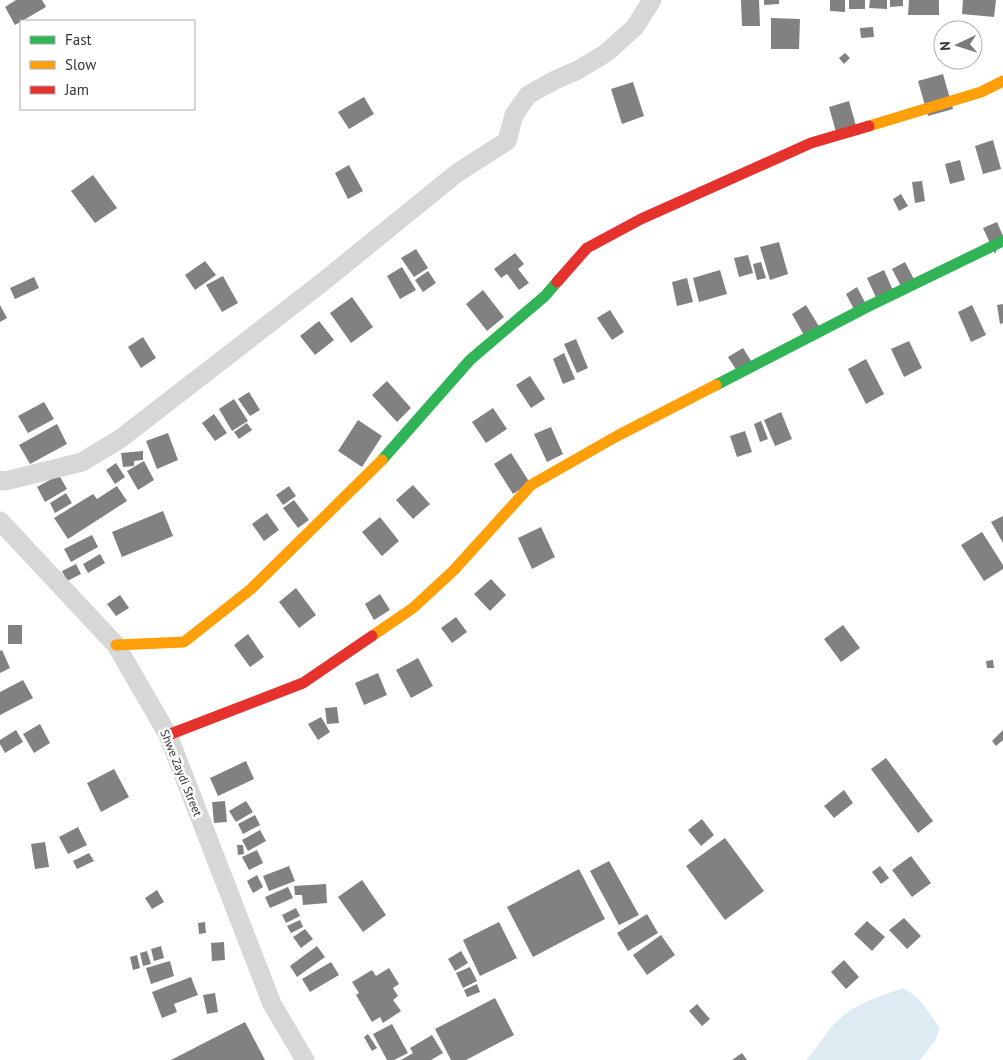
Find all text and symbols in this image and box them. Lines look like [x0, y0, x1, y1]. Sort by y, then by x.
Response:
legend [20, 20, 195, 110]
north arrow [933, 20, 983, 70]
text: Fast [65, 30, 92, 49]
text: N [936, 41, 954, 51]
text: Slow [65, 55, 96, 74]
text: Jam [64, 80, 89, 99]
street label: Shwe Zaydi Street [157, 727, 206, 818]

